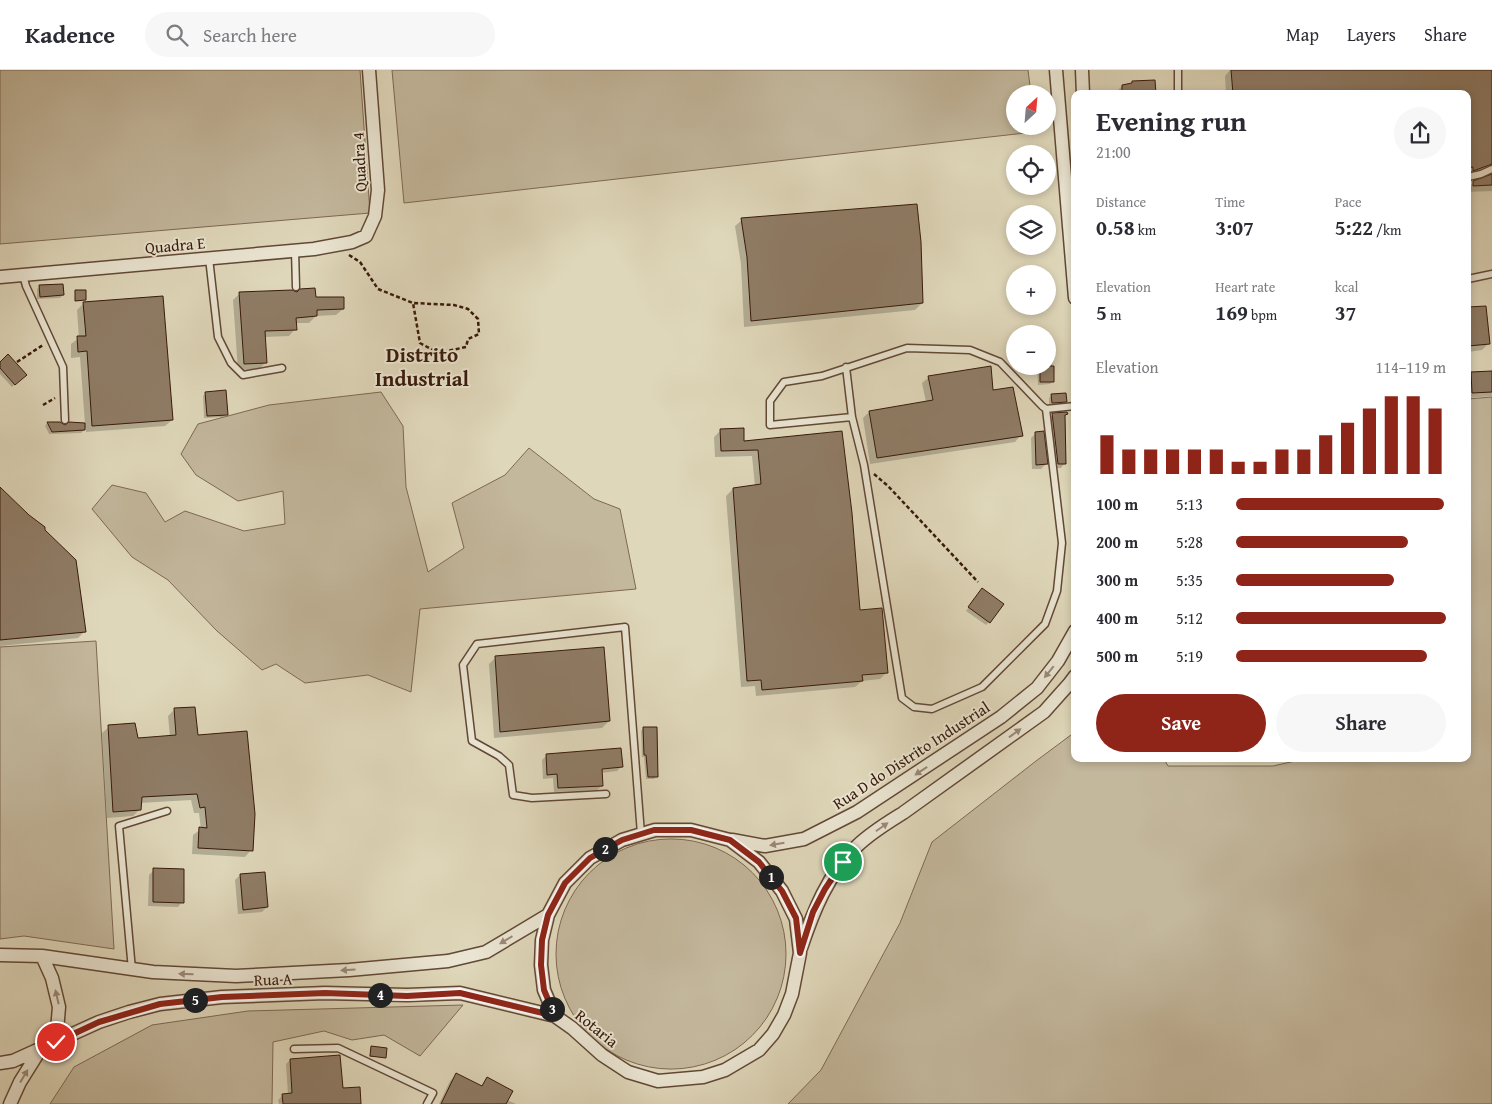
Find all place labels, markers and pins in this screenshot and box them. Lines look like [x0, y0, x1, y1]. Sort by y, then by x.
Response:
pin: 2 [592, 836, 618, 862]
pin [822, 841, 864, 883]
pin: 1 [758, 864, 784, 890]
pin: 4 [368, 982, 392, 1008]
pin: 5 [182, 988, 208, 1012]
pin: 3 [540, 996, 564, 1022]
pin [35, 1021, 77, 1063]

